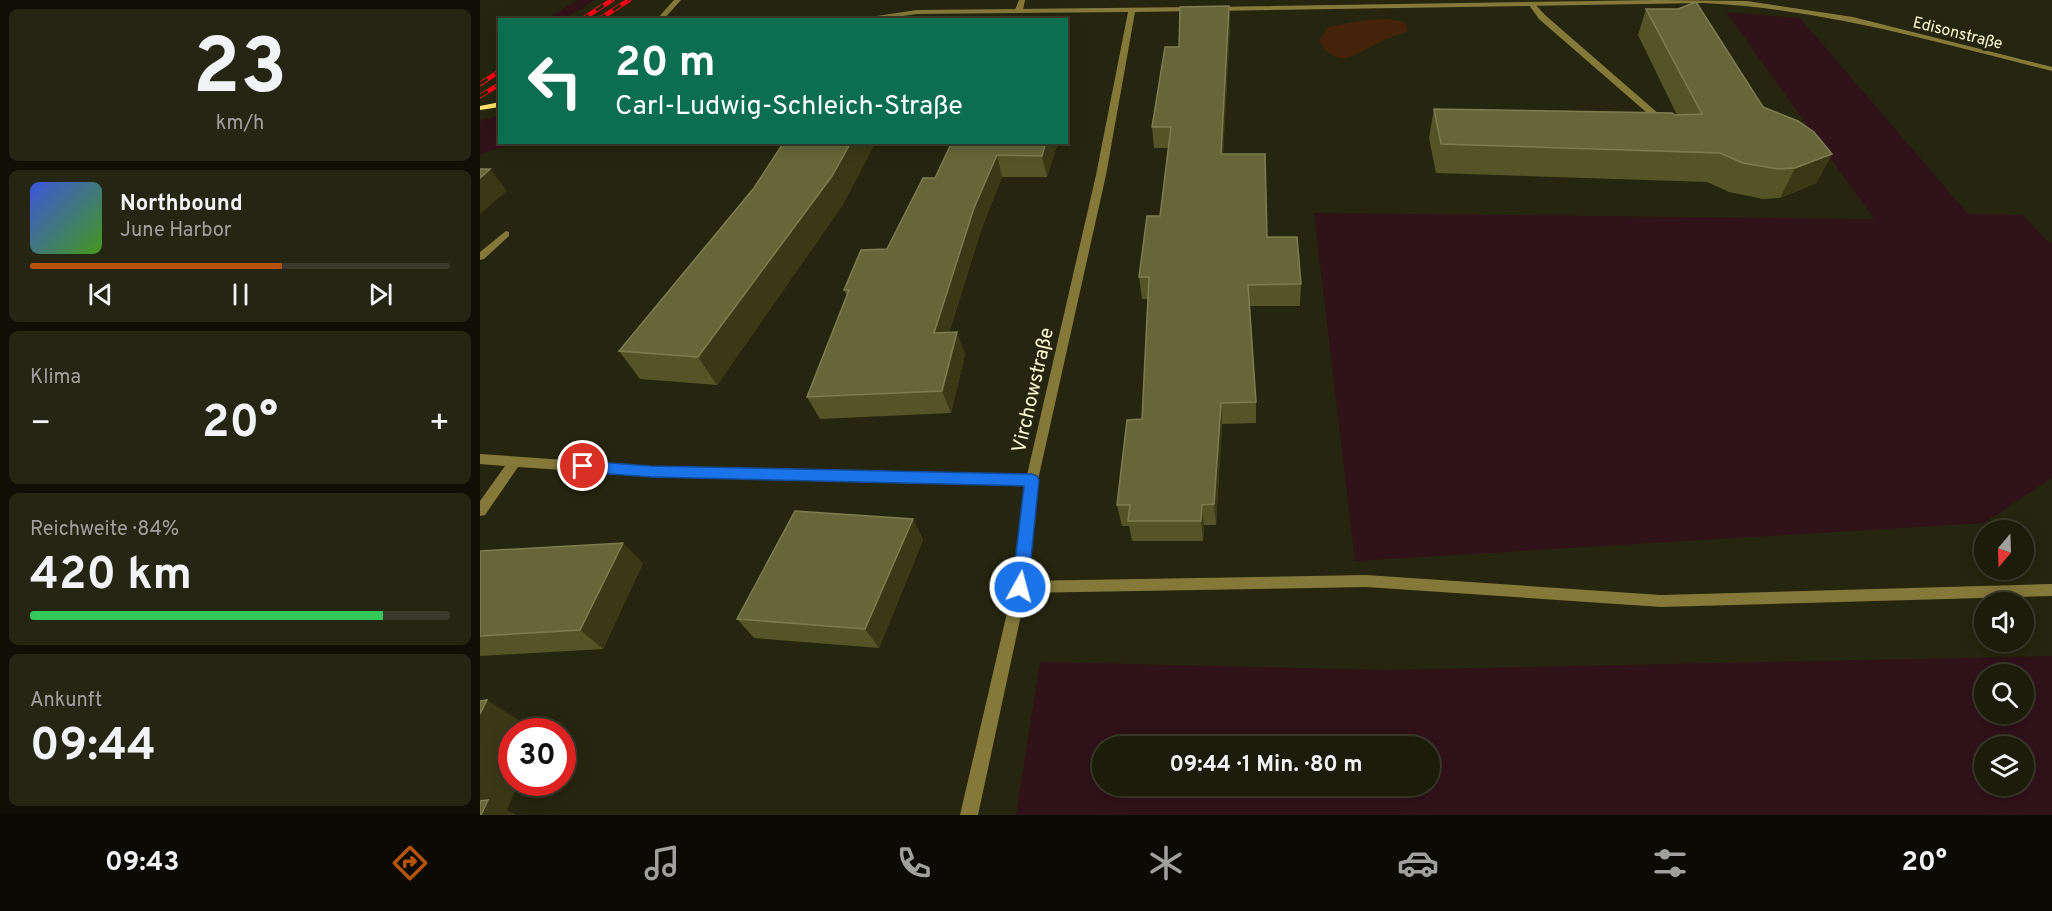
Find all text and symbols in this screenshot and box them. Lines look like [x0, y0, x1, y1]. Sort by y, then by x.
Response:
street label: Edisonstraße [1911, 13, 2004, 55]
text: 23 [193, 22, 287, 121]
text: 20 m [615, 38, 716, 91]
icon: left [516, 42, 594, 120]
text: Carl-Ludwig-Schleich-Straße [615, 90, 963, 124]
text: km/h [216, 111, 264, 137]
text: Northbound [120, 191, 243, 218]
text: June Harbor [120, 218, 232, 244]
icon: previous [84, 278, 117, 311]
icon: pause [224, 278, 257, 311]
icon: next [364, 278, 397, 311]
street label: Virchowstraße [1007, 325, 1061, 456]
text: Klima [30, 365, 81, 391]
text: 20° [202, 396, 278, 453]
text: − [30, 404, 51, 446]
text: + [429, 404, 450, 446]
pin [557, 440, 608, 491]
icon: arrive [566, 449, 599, 482]
text: Reichweite · 84% [30, 517, 179, 543]
north arrow [1974, 520, 2034, 580]
map controls [1974, 520, 2034, 796]
text: 420 km [30, 548, 192, 605]
position arrow [988, 555, 1052, 619]
button: sound [1974, 592, 2034, 652]
button: search [1974, 664, 2034, 724]
text: Ankunft [30, 688, 102, 714]
speed limit sign: 30 [498, 718, 576, 796]
text: 09:44 [30, 719, 156, 776]
button: layers [1974, 736, 2034, 796]
text: 09:44 · 1 Min. · 80 m [1169, 752, 1363, 779]
icon: directions [389, 842, 431, 884]
icon: music [641, 842, 683, 884]
icon: phone [893, 842, 935, 884]
icon: climate [1145, 842, 1187, 884]
icon: car [1397, 842, 1439, 884]
icon: filters [1649, 842, 1691, 884]
text: 09:43 [105, 846, 179, 880]
text: 20° [1901, 846, 1947, 880]

